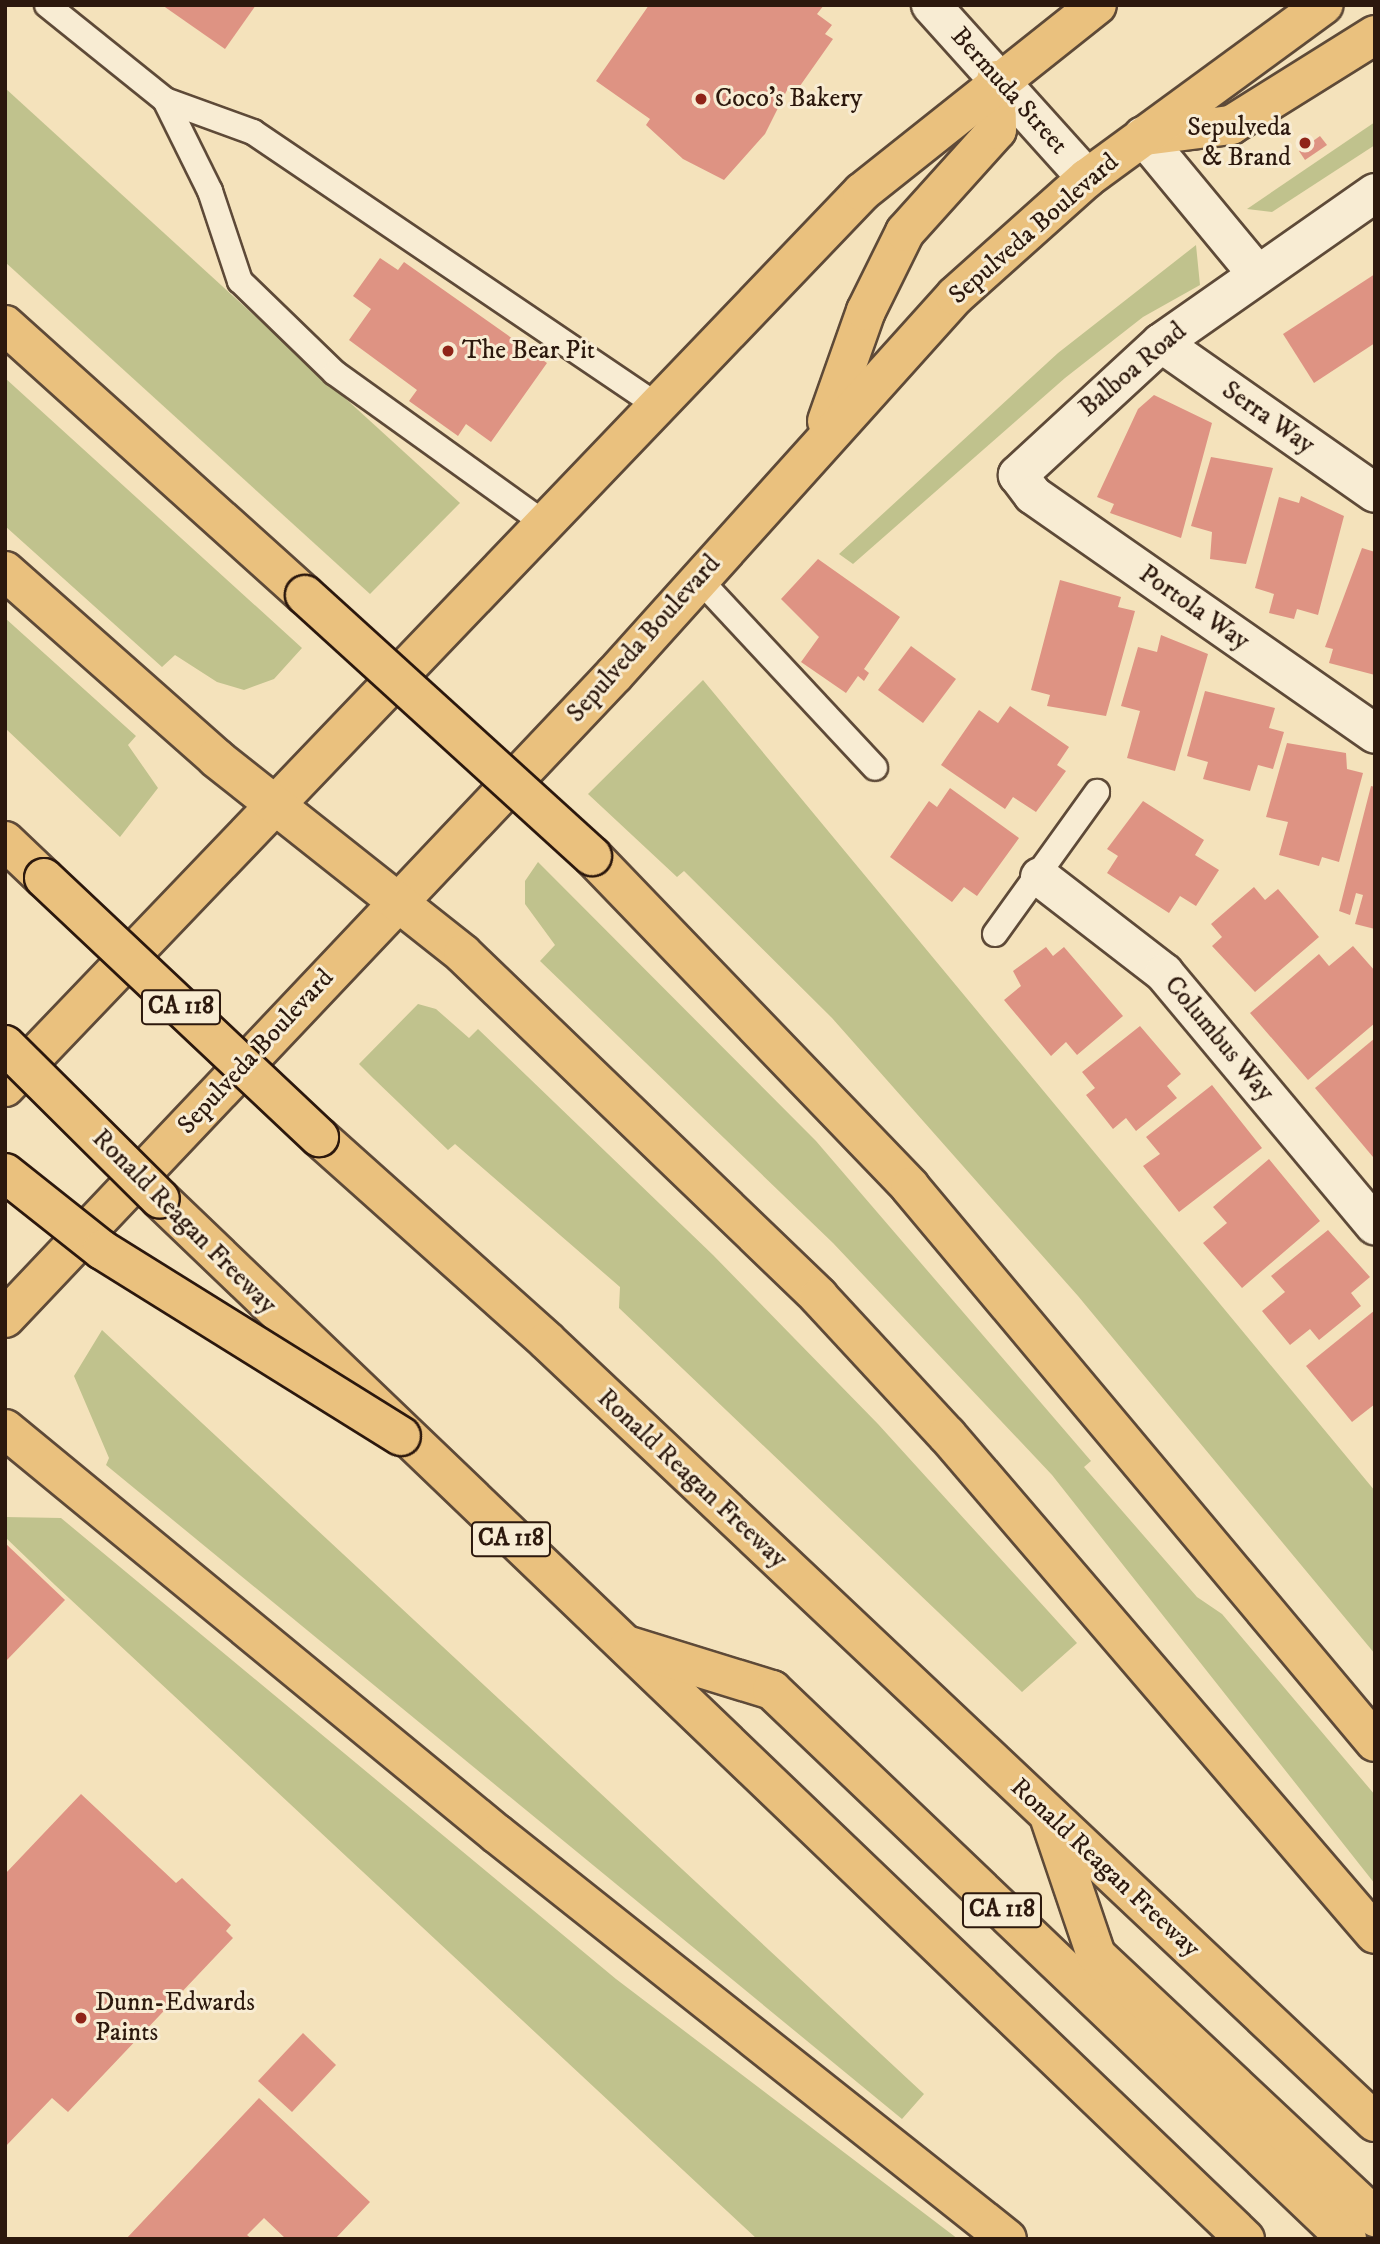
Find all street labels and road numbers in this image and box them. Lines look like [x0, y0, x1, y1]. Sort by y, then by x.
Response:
street label: Bermuda Street [944, 21, 1074, 161]
street label: Sepulveda Boulevard [943, 147, 1125, 311]
street label: Balboa Road [1073, 316, 1193, 424]
street label: Serra Way [1216, 375, 1320, 461]
street label: Sepulveda Boulevard [561, 549, 727, 729]
street label: Portola Way [1133, 559, 1255, 657]
street label: Sepulveda Boulevard [171, 963, 341, 1141]
street label: Columbus Way [1158, 970, 1280, 1108]
road number: CA 118 [141, 987, 221, 1028]
street label: Ronald Reagan Freeway [85, 1123, 283, 1321]
street label: Ronald Reagan Freeway [591, 1383, 793, 1575]
road number: CA 118 [471, 1518, 551, 1560]
street label: Ronald Reagan Freeway [1004, 1772, 1206, 1964]
road number: CA 118 [962, 1889, 1042, 1930]

